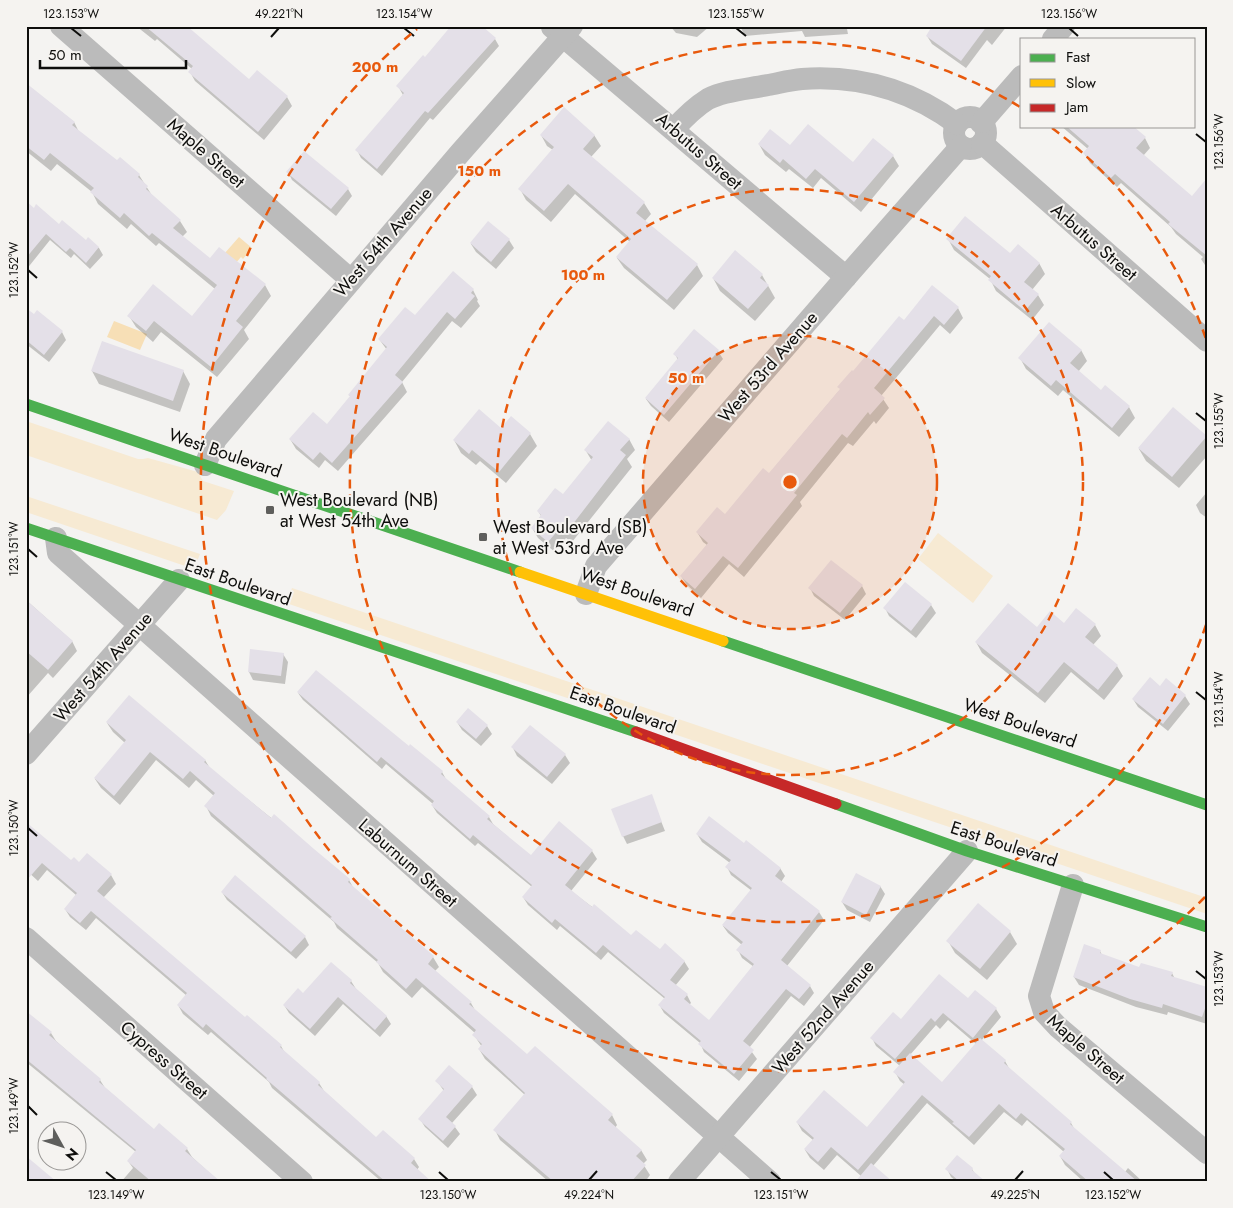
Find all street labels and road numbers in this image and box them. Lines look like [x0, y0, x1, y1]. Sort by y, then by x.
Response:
street label: Arbutus Street [650, 106, 748, 196]
street label: Maple Street [162, 112, 251, 195]
street label: West 54th Avenue [328, 181, 438, 303]
street label: Arbutus Street [1045, 197, 1143, 287]
street label: West 53rd Avenue [712, 305, 824, 429]
street label: West Boulevard [165, 421, 285, 485]
street label: East Boulevard [181, 552, 295, 612]
street label: West Boulevard [577, 560, 697, 624]
street label: West 54th Avenue [48, 606, 158, 728]
street label: East Boulevard [566, 680, 680, 740]
street label: West Boulevard [960, 691, 1080, 755]
street label: Laburnum Street [353, 813, 464, 914]
street label: East Boulevard [947, 814, 1061, 874]
street label: West 52nd Avenue [766, 954, 880, 1080]
street label: Maple Street [1042, 1008, 1131, 1091]
street label: Cypress Street [115, 1015, 214, 1106]

